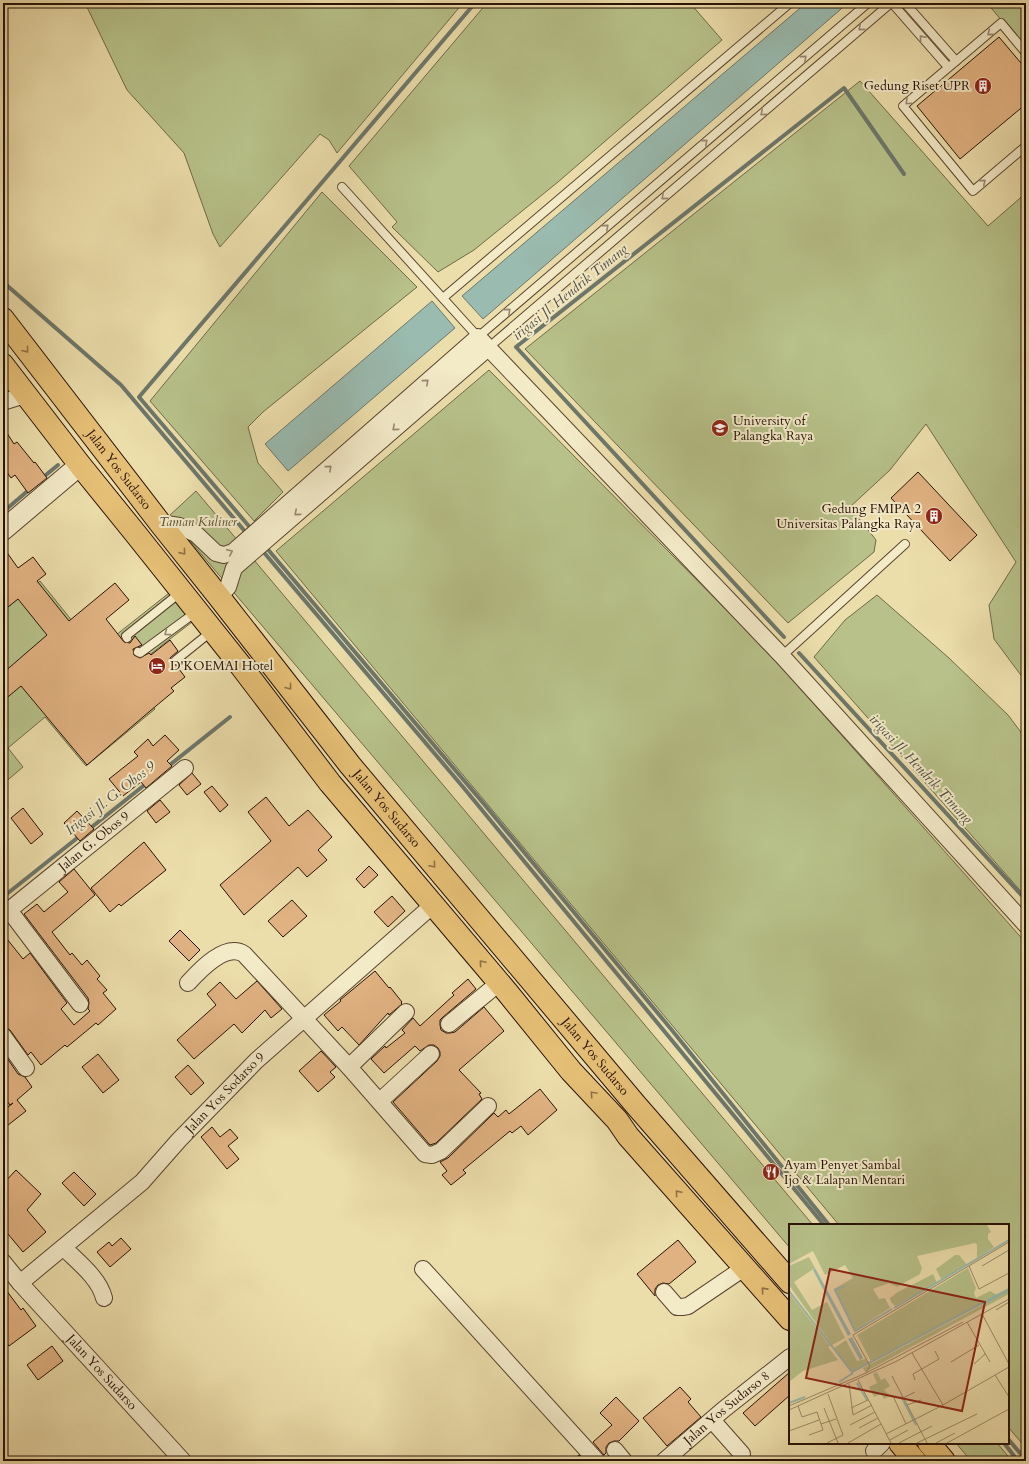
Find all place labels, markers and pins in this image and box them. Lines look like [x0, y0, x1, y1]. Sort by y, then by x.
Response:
building icon: Gedung Riset UPR [973, 76, 993, 96]
place label: Gedung Riset UPR [864, 77, 970, 95]
place label: University of Palangka Raya [733, 412, 813, 445]
school or university icon: University of Palangka Raya [710, 418, 730, 438]
place label: Gedung FMIPA 2 Universitas Palangka Raya [776, 500, 921, 533]
building icon: Gedung FMIPA 2 Universitas Palangka Raya [924, 506, 944, 526]
hotel icon: D'KOEMAI Hotel [147, 656, 167, 676]
place label: D'KOEMAI Hotel [170, 657, 274, 675]
place label: Ayam Penyet Sambal Ijo & Lalapan Mentari [784, 1156, 906, 1189]
restaurant icon: Ayam Penyet Sambal Ijo & Lalapan Mentari [761, 1162, 781, 1182]

